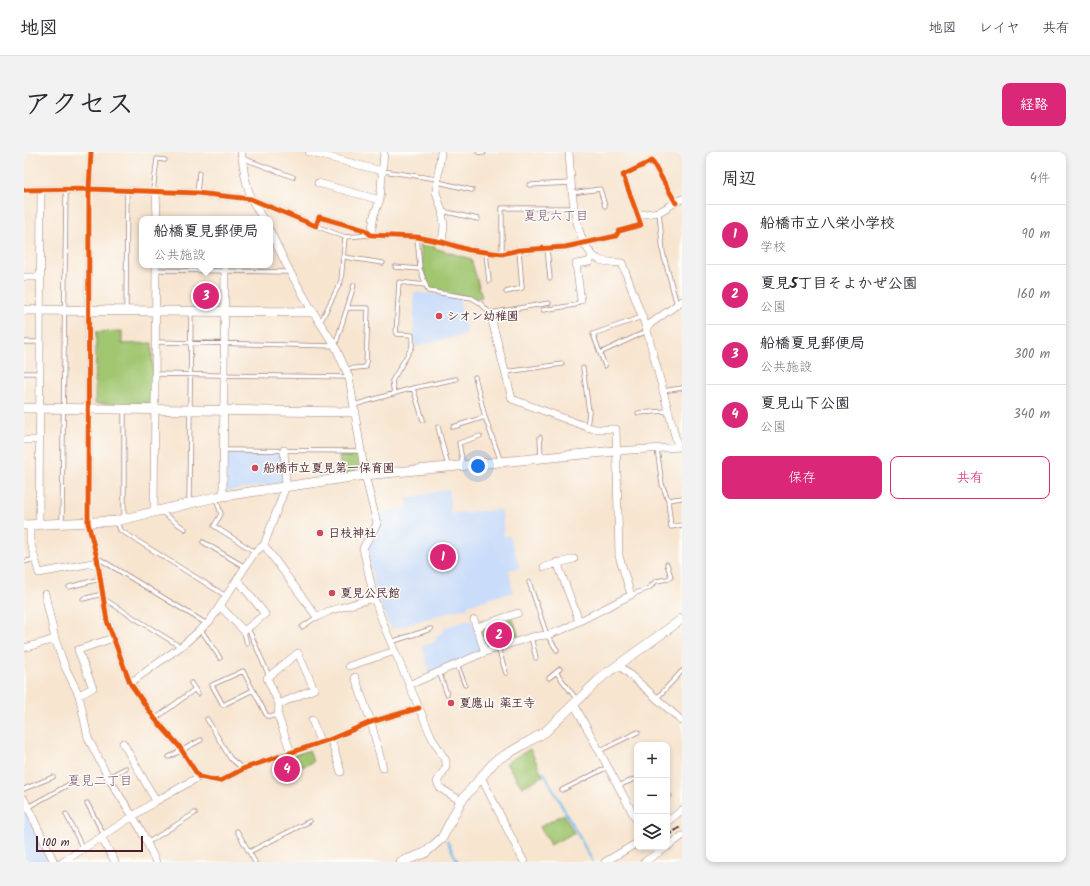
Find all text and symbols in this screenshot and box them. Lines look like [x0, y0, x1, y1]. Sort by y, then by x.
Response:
text: 地図 [20, 14, 58, 44]
text: 地図 [929, 17, 957, 39]
text: レイヤ [979, 17, 1020, 39]
text: 共有 [1042, 17, 1070, 39]
text: アクセス [24, 83, 134, 128]
button: 経路 [1002, 83, 1066, 126]
text: 周辺 [722, 166, 756, 193]
text: 4件 [1030, 168, 1050, 189]
district label: 夏見六丁目 [523, 206, 589, 227]
text: 船橋市立八栄小学校 [760, 212, 895, 236]
popup [139, 216, 273, 268]
text: 船橋夏見郵便局 [153, 220, 259, 244]
text: 1 [733, 224, 737, 245]
text: 90 m [1022, 224, 1050, 245]
text: 学校 [760, 237, 786, 258]
text: 公共施設 [153, 245, 206, 266]
text: 夏見5丁目そよかぜ公園 [760, 272, 918, 296]
pin: 3 [193, 281, 219, 311]
text: 2 [731, 284, 739, 305]
text: 160 m [1017, 284, 1050, 305]
text: 公園 [760, 297, 786, 318]
place label: シオン幼稚園 [447, 307, 519, 326]
marker: シオン幼稚園 [434, 311, 444, 321]
text: 船橋夏見郵便局 [760, 332, 865, 356]
text: 3 [731, 344, 739, 365]
text: 300 m [1014, 344, 1050, 365]
text: 公共施設 [760, 357, 812, 378]
text: 夏見山下公園 [760, 392, 850, 416]
text: 4 [731, 404, 739, 425]
text: 340 m [1013, 404, 1050, 425]
text: 公園 [760, 417, 786, 438]
your location [468, 456, 488, 476]
button: 保存 [722, 456, 882, 499]
button: 共有 [890, 456, 1050, 499]
place label: 船橋市立夏見第一保育園 [263, 459, 395, 478]
marker: 船橋市立夏見第一保育園 [250, 463, 260, 473]
place label: 日枝神社 [328, 524, 376, 543]
marker: 日枝神社 [315, 528, 325, 538]
pin: 1 [430, 542, 456, 572]
place label: 夏見公民館 [340, 584, 400, 603]
marker: 夏見公民館 [327, 588, 337, 598]
pin: 2 [486, 620, 512, 650]
place label: 夏應山 薬王寺 [459, 694, 536, 713]
marker: 夏應山 薬王寺 [446, 698, 456, 708]
map controls [634, 742, 670, 850]
button: + [634, 742, 670, 778]
pin: 4 [274, 754, 300, 784]
district label: 夏見二丁目 [67, 771, 133, 792]
button: − [634, 778, 670, 814]
button: layers [634, 814, 670, 850]
scale bar [36, 834, 143, 853]
text: 100 m [42, 834, 70, 852]

